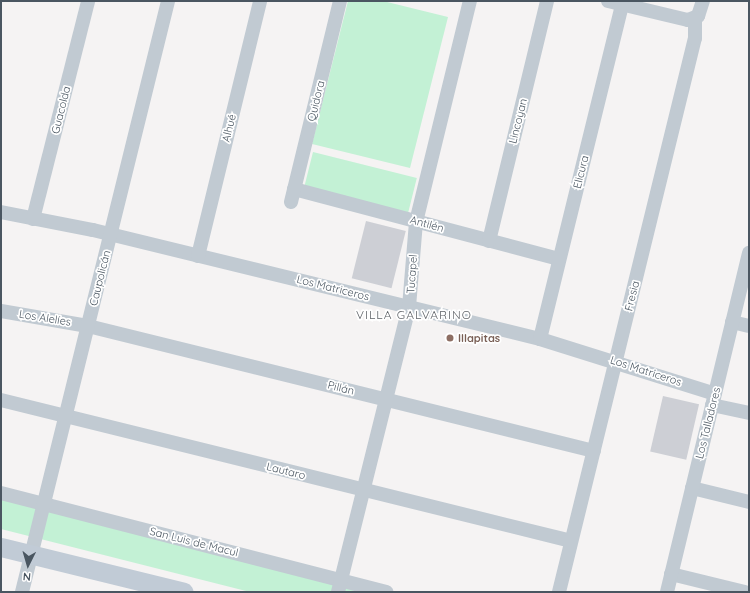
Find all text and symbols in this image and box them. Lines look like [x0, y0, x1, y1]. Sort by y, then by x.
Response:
street label: Quidora [305, 79, 327, 123]
street label: Guacolda [49, 85, 73, 135]
street label: Lincoyan [506, 97, 530, 145]
street label: Alhué [219, 113, 239, 143]
street label: Elicura [571, 154, 591, 190]
street label: Antilén [409, 213, 445, 235]
street label: Caupolicán [87, 249, 113, 307]
street label: Tucapel [404, 254, 420, 294]
street label: Los Matriceros [295, 273, 371, 303]
street label: Fresia [622, 280, 642, 312]
street label: Los Alelíes [18, 307, 72, 329]
district label: VILLA GALVARINO [356, 308, 472, 322]
place label: Illapitas [458, 331, 500, 345]
marker: Illapitas [445, 333, 455, 343]
street label: Los Matriceros [609, 353, 683, 389]
street label: Pillán [326, 378, 356, 398]
street label: Los Talladores [693, 386, 723, 460]
street label: Lautaro [265, 460, 307, 482]
street label: San Luis de Macul [148, 525, 240, 559]
north arrow [8, 545, 48, 585]
text: N [22, 570, 32, 584]

